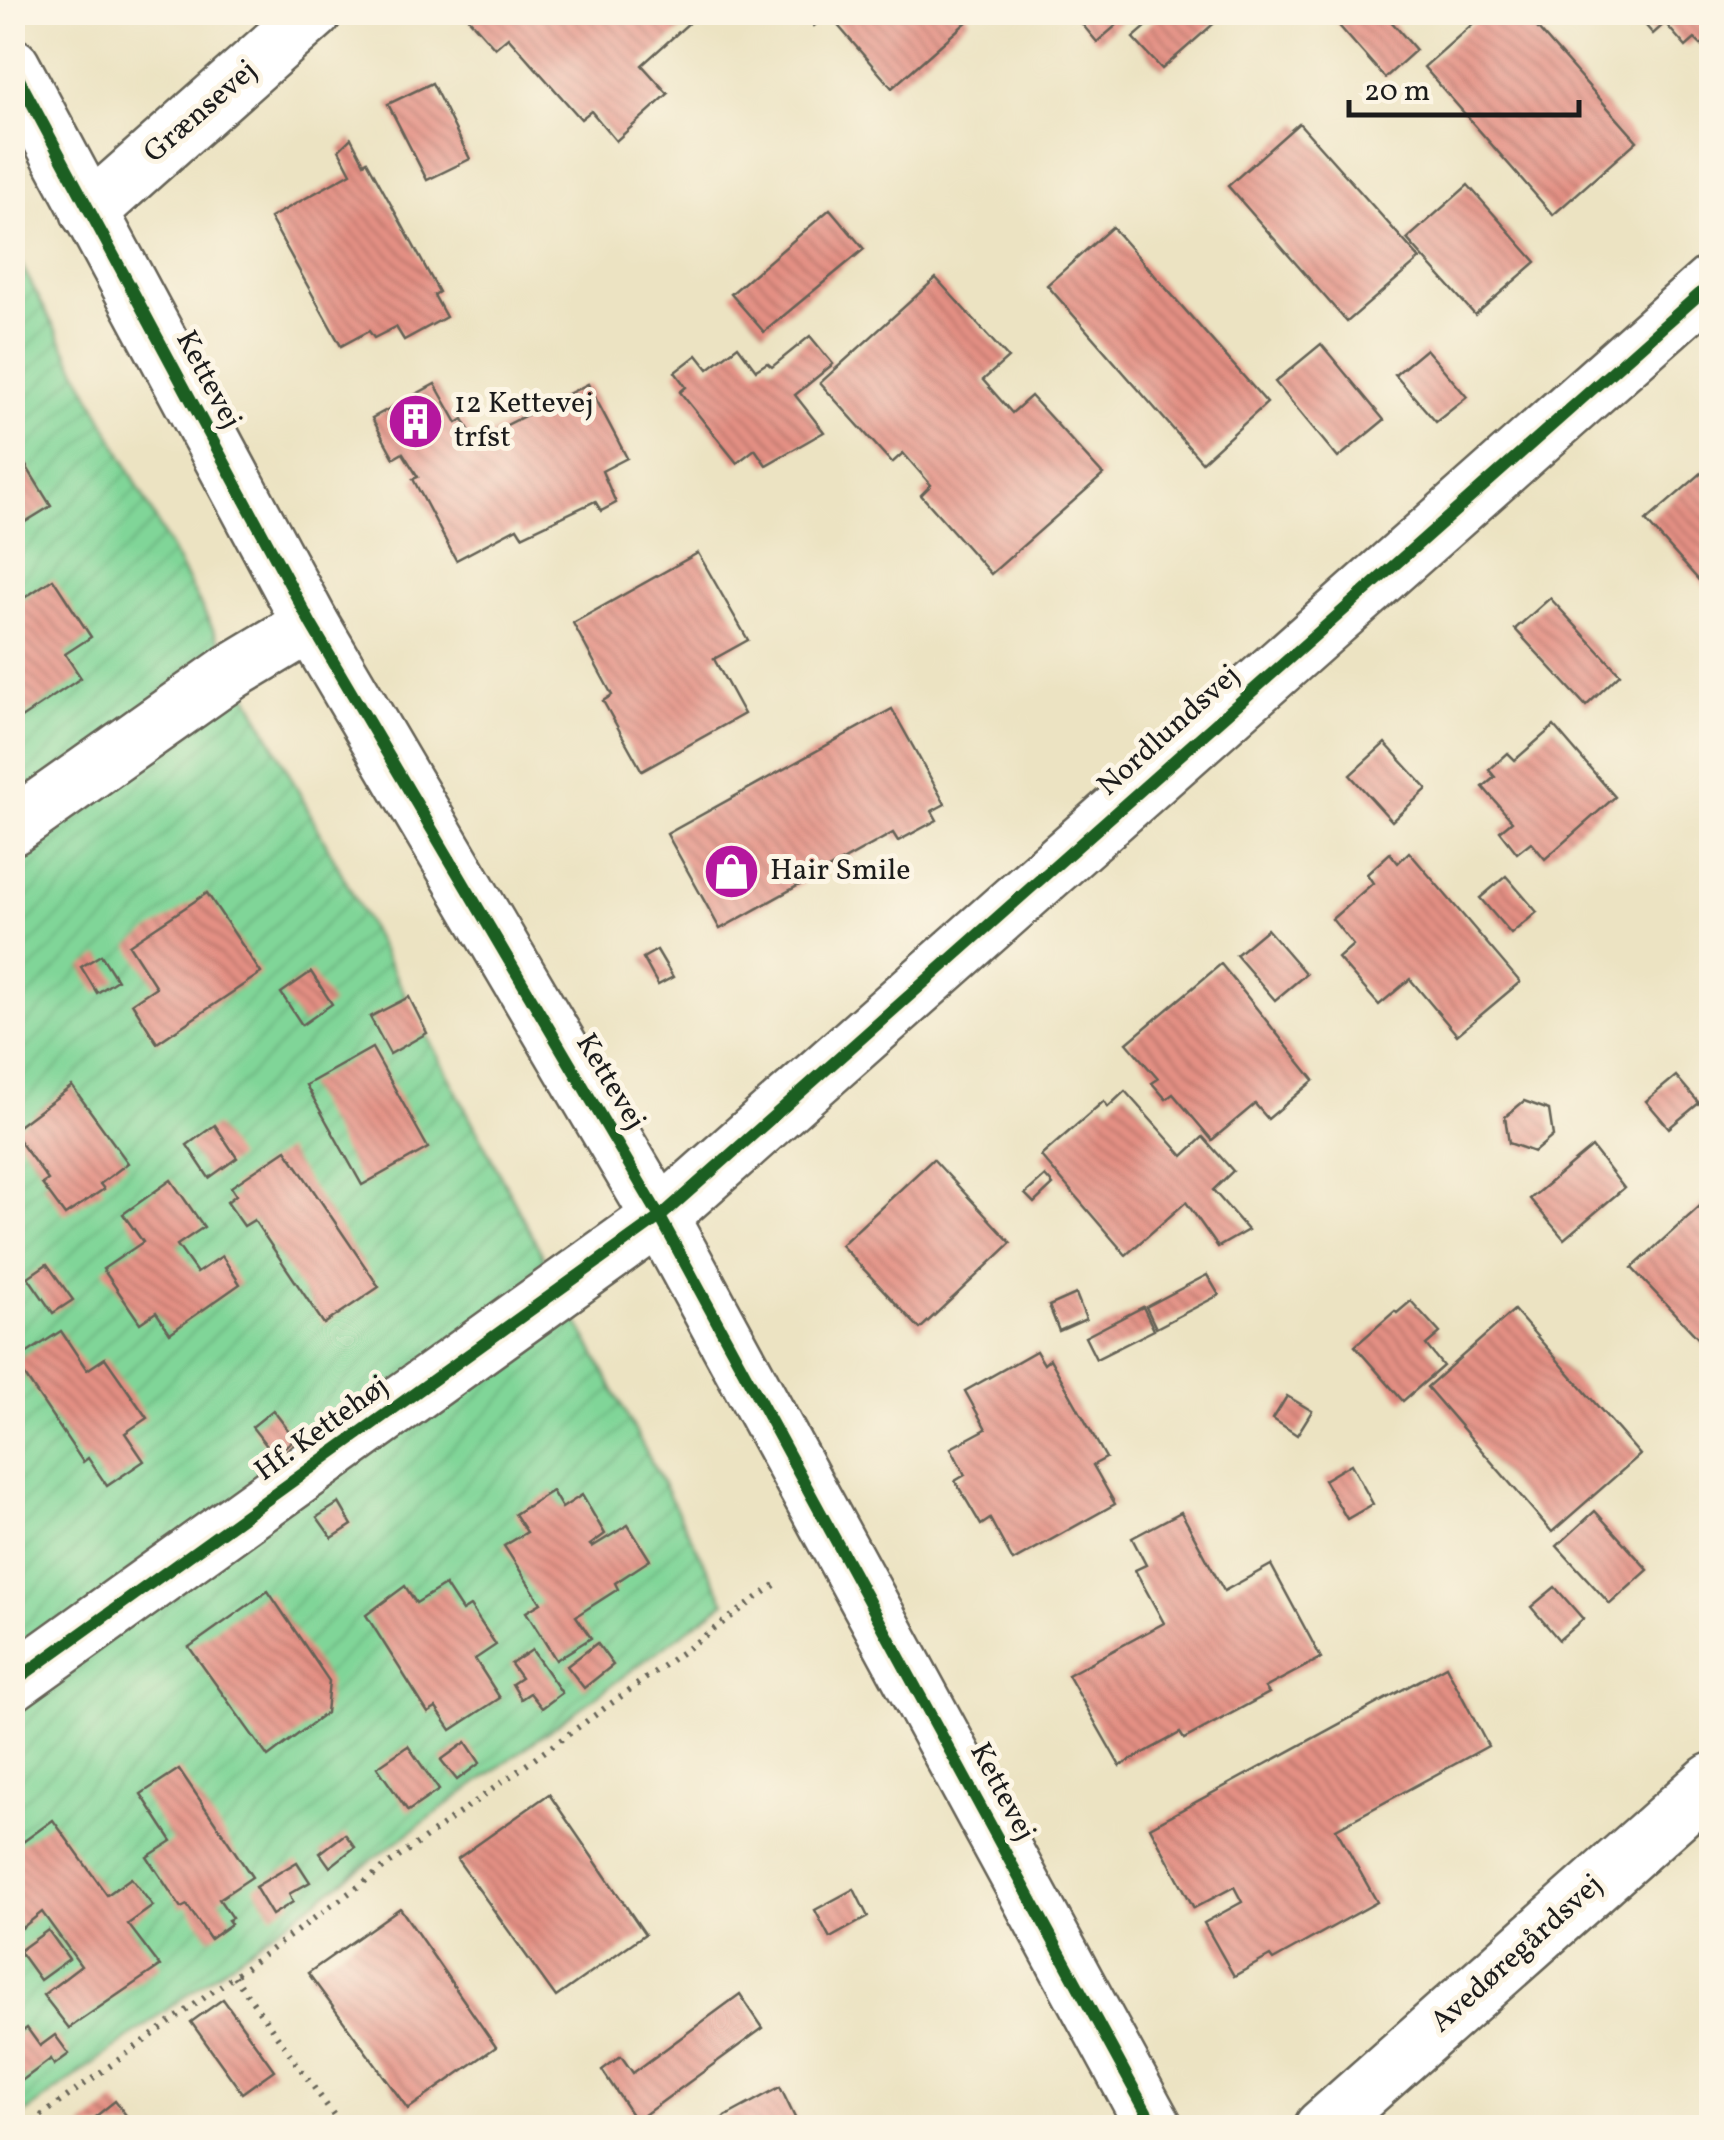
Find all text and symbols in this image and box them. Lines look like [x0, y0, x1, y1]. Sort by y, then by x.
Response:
street label: Grænsevej [135, 51, 267, 173]
scale bar [1349, 55, 1579, 117]
text: 20 m [1364, 71, 1430, 113]
street label: Kettevej [165, 323, 251, 437]
place label: 12 Kettevej trfst [454, 383, 594, 459]
building icon: 12 Kettevej trfst [385, 391, 445, 451]
street label: Nordlundsvej [1088, 656, 1250, 806]
shop icon: Hair Smile [701, 841, 761, 901]
place label: Hair Smile [770, 850, 910, 892]
street label: Kettevej [565, 1026, 655, 1138]
street label: Hf. Kettehøj [246, 1366, 398, 1492]
street label: Kettevej [959, 1735, 1045, 1849]
street label: Avedøregårdsvej [1422, 1865, 1612, 2043]

